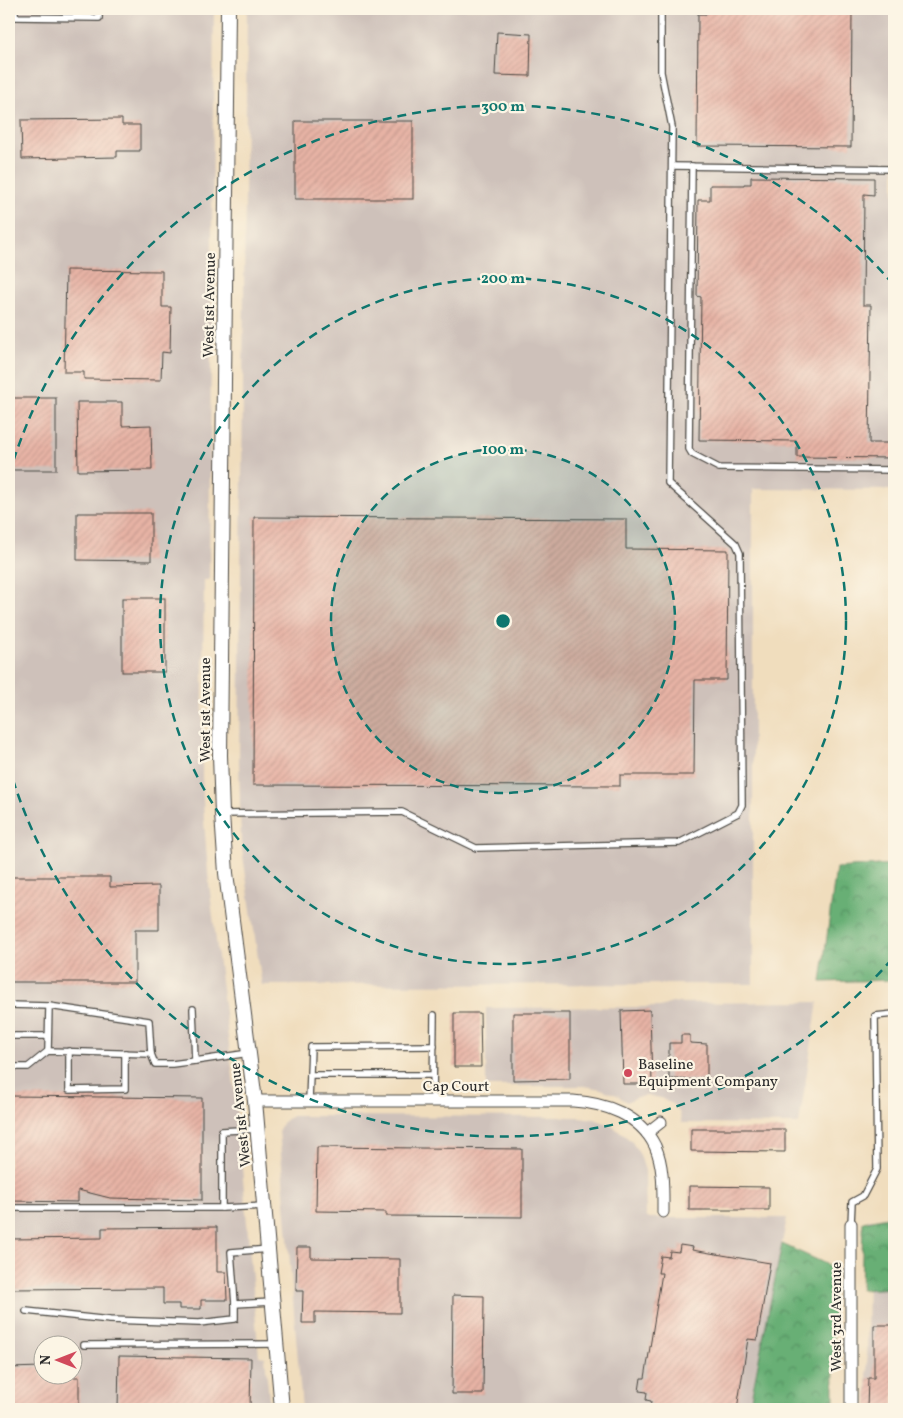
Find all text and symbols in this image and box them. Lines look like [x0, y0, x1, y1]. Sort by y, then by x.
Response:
text: 300 m [481, 97, 525, 118]
street label: West 1st Avenue [199, 252, 222, 358]
text: 200 m [481, 269, 525, 290]
text: 100 m [482, 440, 525, 461]
centre of rings [494, 612, 512, 630]
street label: West 1st Avenue [196, 657, 217, 763]
place label: Baseline Equipment Company [638, 1055, 778, 1093]
street label: West 1st Avenue [226, 1061, 257, 1168]
marker: Baseline Equipment Company [622, 1067, 634, 1079]
street label: Cap Court [423, 1077, 489, 1098]
street label: West 3rd Avenue [827, 1262, 848, 1372]
north arrow [32, 1336, 82, 1386]
text: N [37, 1355, 56, 1365]

